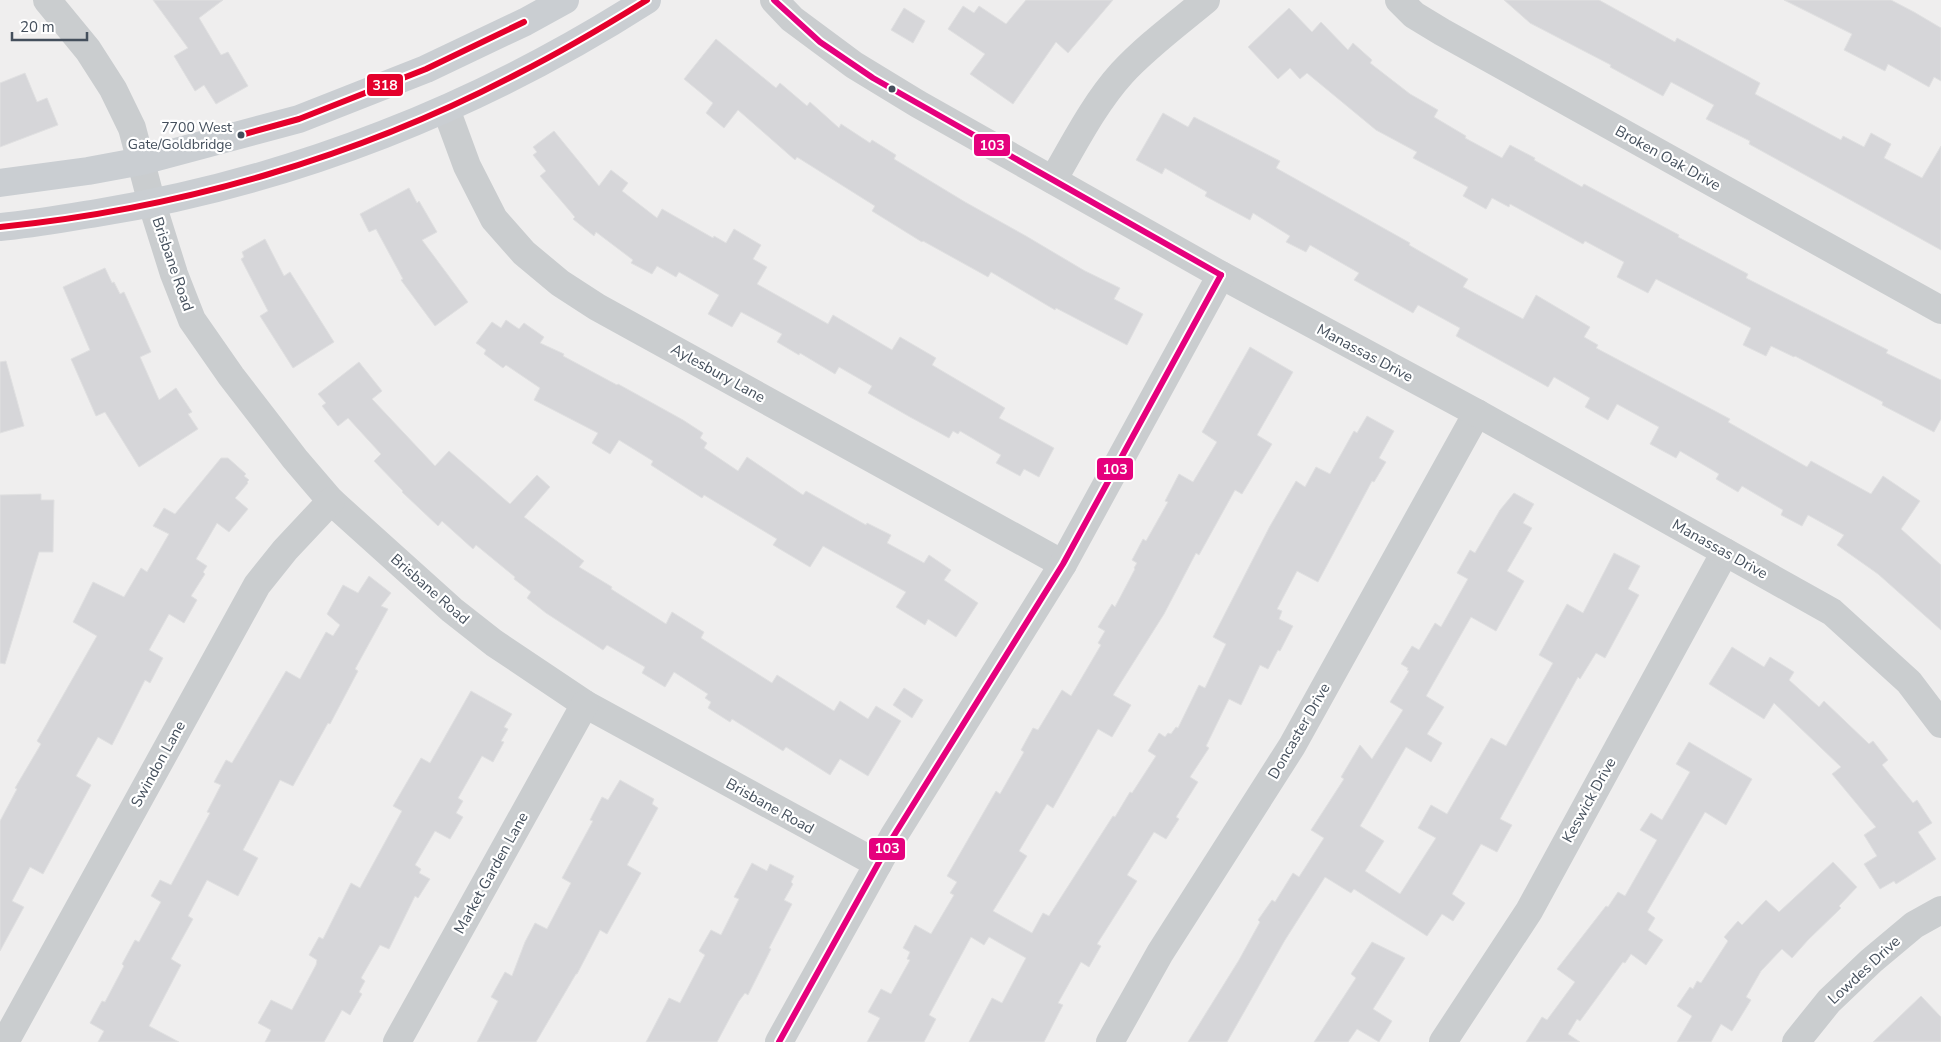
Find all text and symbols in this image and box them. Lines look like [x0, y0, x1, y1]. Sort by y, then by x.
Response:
scale bar [12, 10, 88, 42]
text: 20 m [20, 17, 55, 37]
line badge: 318 [366, 73, 404, 97]
text: 318 [372, 76, 398, 95]
unlabelled marker [887, 84, 897, 94]
place label: 7700 West Gate/Goldbridge [128, 118, 232, 154]
street label: Broken Oak Drive [1612, 121, 1724, 195]
marker: 7700 West Gate/Goldbridge [236, 130, 246, 140]
line badge: 103 [973, 133, 1011, 157]
text: 103 [979, 136, 1005, 155]
street label: Brisbane Road [148, 214, 198, 314]
street label: Manassas Drive [1313, 319, 1417, 387]
street label: Aylesbury Lane [667, 339, 769, 407]
line badge: 103 [1096, 457, 1134, 481]
text: 103 [1102, 460, 1128, 479]
street label: Manassas Drive [1669, 514, 1771, 584]
street label: Brisbane Road [386, 549, 474, 629]
street label: Doncaster Drive [1263, 679, 1335, 783]
street label: Swindon Lane [126, 717, 190, 811]
street label: Keswick Drive [1557, 754, 1621, 846]
street label: Brisbane Road [722, 773, 818, 839]
street label: Market Garden Lane [449, 809, 533, 937]
line badge: 103 [868, 837, 906, 861]
text: 103 [874, 839, 900, 858]
street label: Lowdes Drive [1823, 931, 1905, 1009]

